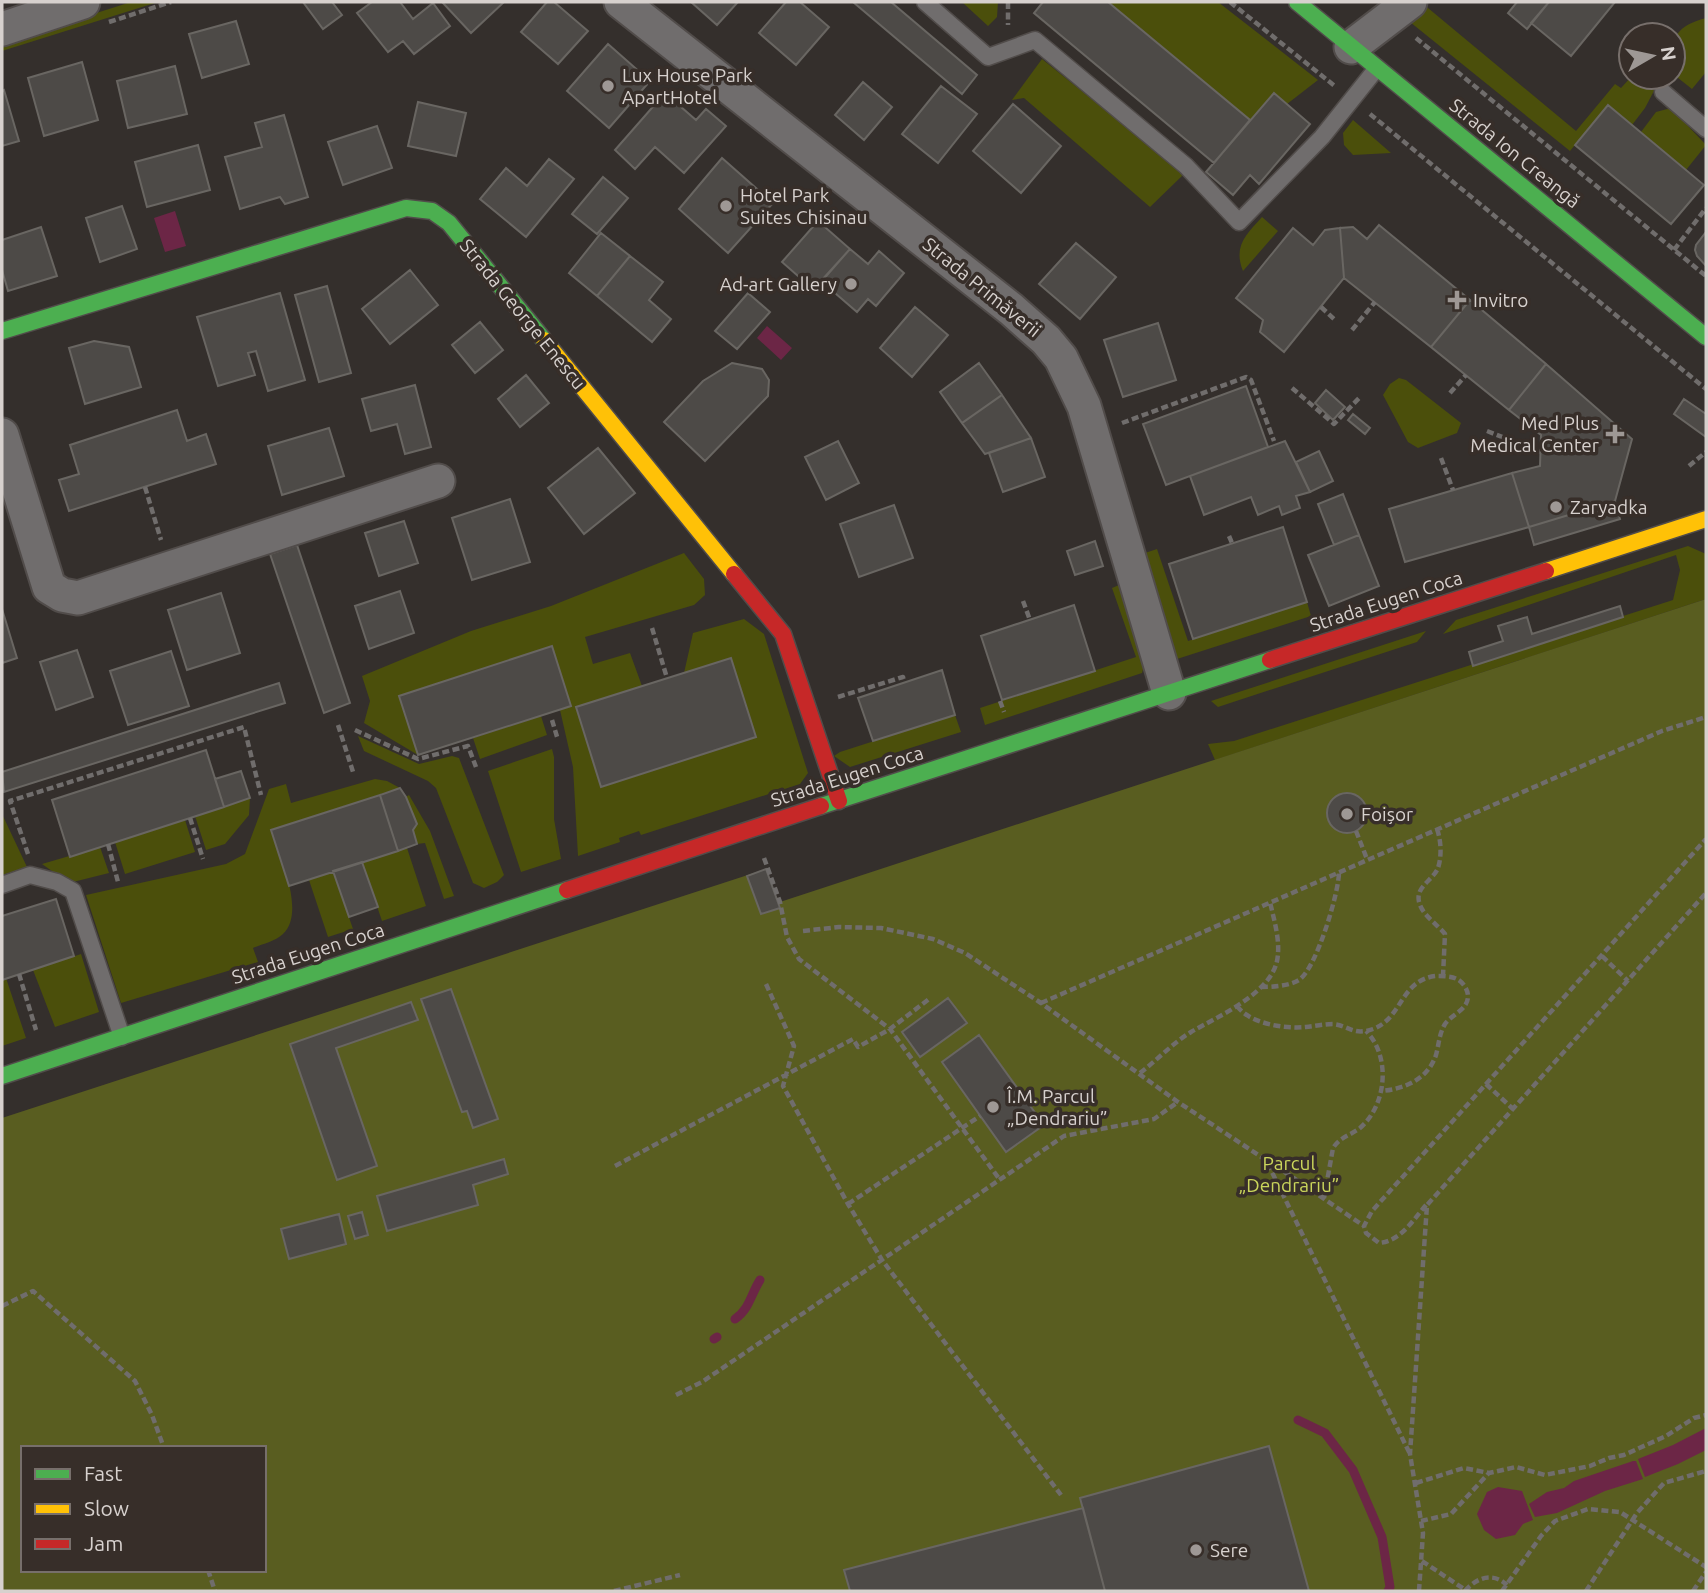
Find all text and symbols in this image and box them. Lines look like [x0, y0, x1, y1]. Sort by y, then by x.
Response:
north arrow [1617, 21, 1687, 91]
text: N [1657, 45, 1681, 62]
place label: Lux House Park ApartHotel [622, 64, 753, 108]
marker: Lux House Park ApartHotel [600, 78, 616, 94]
street label: Strada Ion Creangă [1445, 94, 1585, 212]
place label: Hotel Park Suites Chisinau [740, 184, 867, 228]
marker: Hotel Park Suites Chisinau [718, 198, 734, 214]
street label: Strada Primăverii [919, 233, 1045, 341]
street label: Strada George Enescu [456, 235, 590, 393]
place label: Ad-art Gallery [720, 273, 837, 295]
marker: Ad-art Gallery [843, 276, 859, 292]
place label: Invitro [1473, 289, 1528, 311]
marker: Invitro [1447, 290, 1467, 310]
place label: Med Plus Medical Center [1470, 412, 1599, 456]
marker: Med Plus Medical Center [1605, 424, 1625, 444]
place label: Zaryadka [1570, 496, 1648, 518]
marker: Zaryadka [1548, 499, 1564, 515]
street label: Strada Eugen Coca [1307, 566, 1465, 636]
street label: Strada Eugen Coca [768, 741, 926, 811]
place label: Foișor [1361, 803, 1413, 825]
marker: Foișor [1339, 806, 1355, 822]
street label: Strada Eugen Coca [229, 918, 387, 988]
place label: Î.M. Parcul „Dendrariu” [1006, 1085, 1108, 1129]
marker: Î.M. Parcul „Dendrariu” [985, 1099, 1001, 1115]
park label: Parcul „Dendrariu” [1239, 1152, 1339, 1196]
legend [21, 1446, 266, 1572]
text: Fast [84, 1461, 122, 1485]
text: Slow [84, 1496, 129, 1520]
text: Jam [84, 1531, 123, 1555]
place label: Sere [1210, 1539, 1248, 1561]
marker: Sere [1188, 1542, 1204, 1558]

